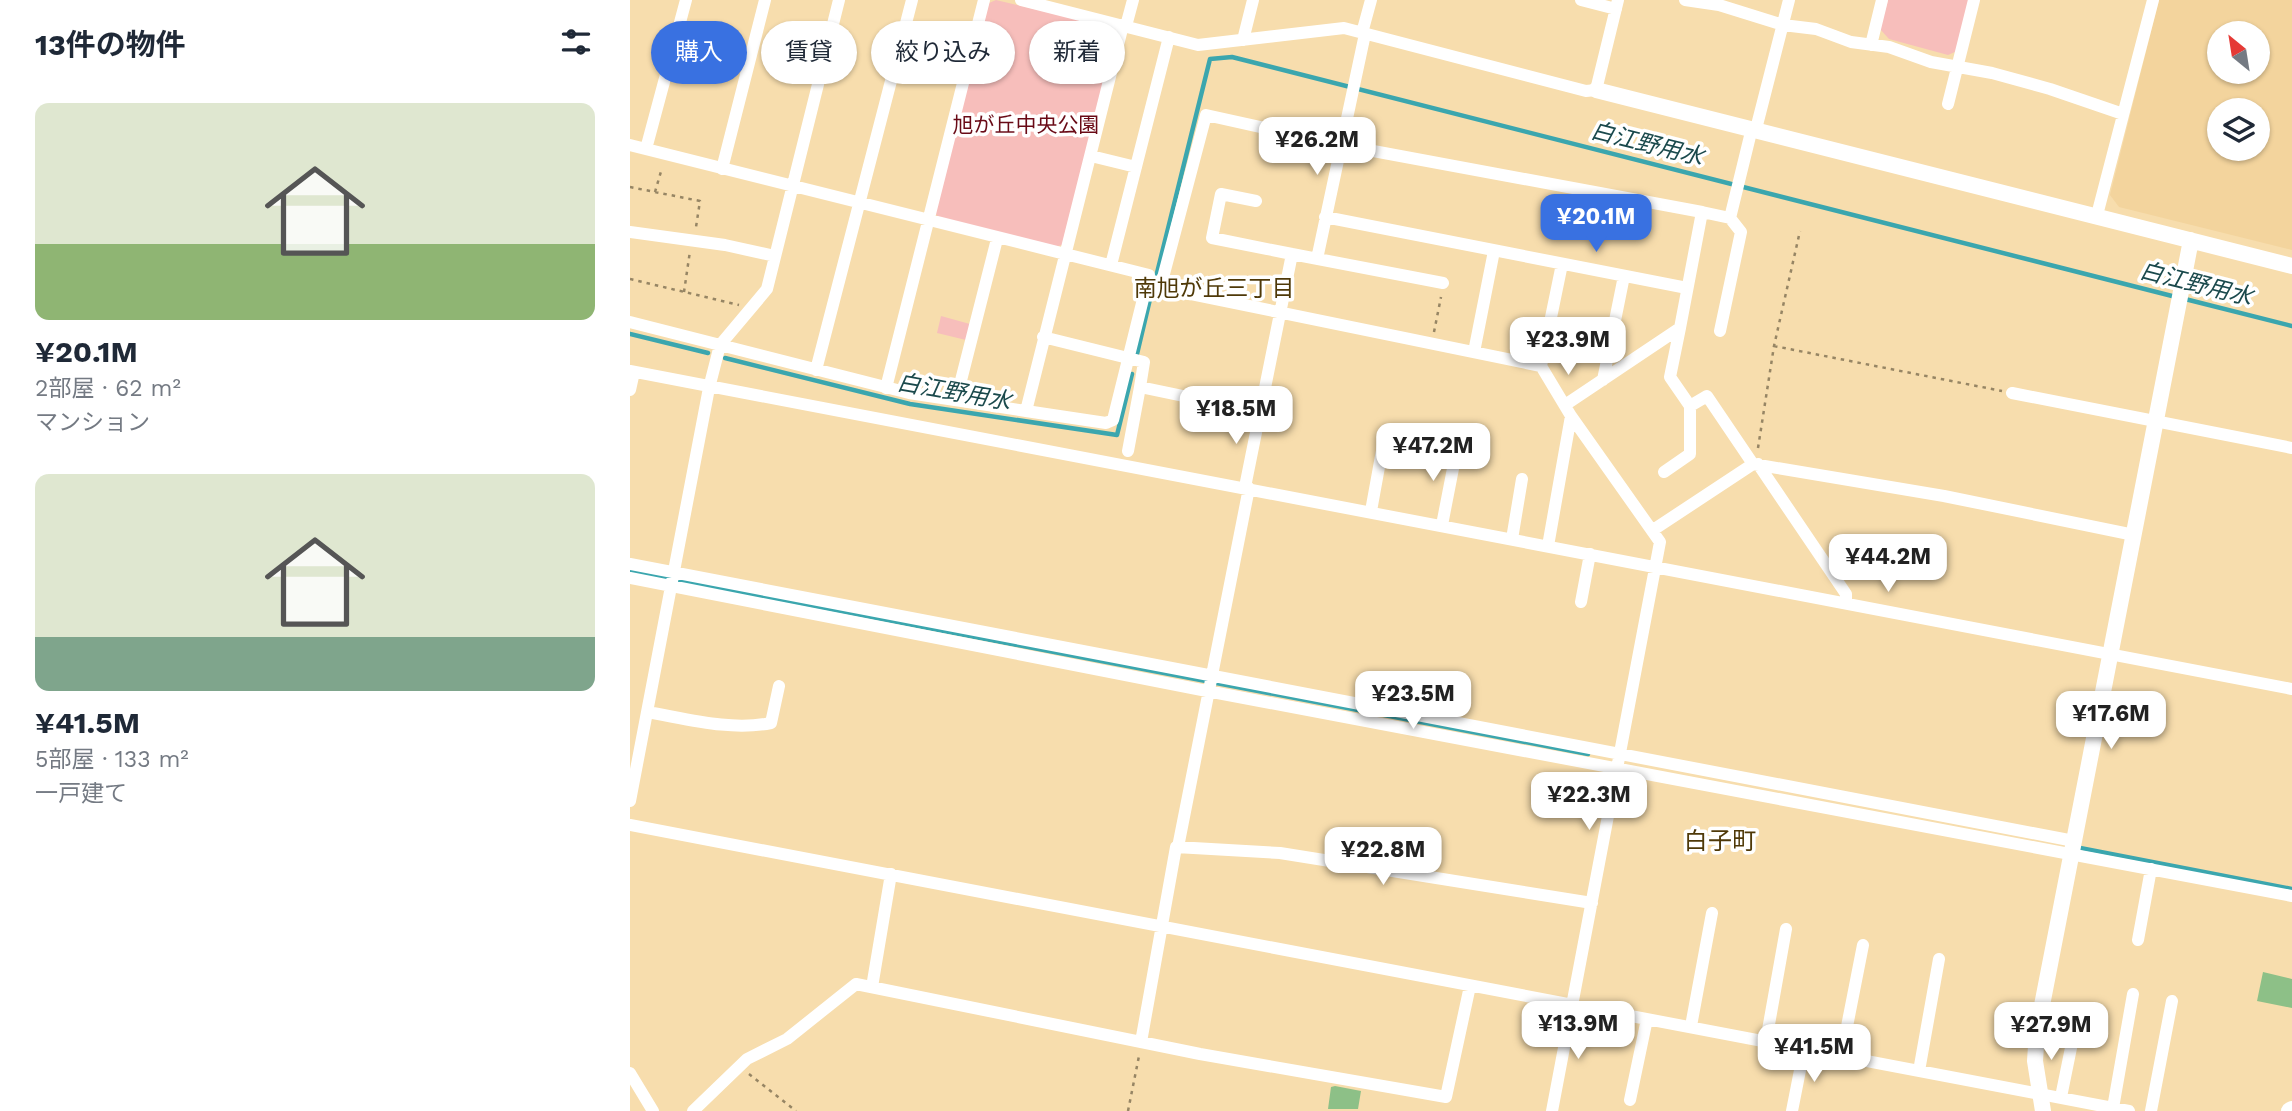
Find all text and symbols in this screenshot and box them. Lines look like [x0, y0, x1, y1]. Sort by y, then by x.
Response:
chip: 購入 [651, 21, 747, 84]
chip: 賃貸 [761, 21, 857, 84]
chip: 絞り込み [871, 21, 1015, 84]
chip: 新着 [1029, 21, 1125, 84]
north arrow [2207, 21, 2270, 84]
map controls [2207, 21, 2270, 161]
icon: filters [557, 23, 595, 61]
text: 13件の物件 [35, 27, 186, 62]
button: layers [2207, 98, 2270, 161]
park label: 旭が丘中央公園 [953, 112, 1100, 137]
water label: 白江野用水 [1588, 117, 1709, 172]
pin: ¥26.2M [1260, 118, 1374, 177]
text: ¥26.2M [1275, 126, 1359, 153]
icon: home [252, 148, 378, 274]
pin: ¥20.1M [1539, 194, 1653, 254]
text: ¥20.1M [1557, 203, 1635, 230]
water label: 白江野用水 [2137, 257, 2258, 312]
district label: 南旭が丘三丁目 [1134, 275, 1295, 302]
pin: ¥23.9M [1511, 318, 1625, 377]
text: ¥23.9M [1526, 326, 1610, 353]
text: ¥20.1M [35, 334, 138, 369]
water label: 白江野用水 [895, 369, 1016, 416]
text: 2部屋 · 62 m² [35, 375, 181, 402]
pin: ¥18.5M [1179, 386, 1293, 446]
text: ¥18.5M [1196, 395, 1276, 422]
text: マンション [35, 409, 150, 436]
pin: ¥47.2M [1376, 424, 1490, 483]
text: ¥47.2M [1392, 432, 1474, 459]
icon: home [252, 519, 378, 645]
pin: ¥44.2M [1831, 534, 1945, 594]
text: ¥44.2M [1845, 543, 1931, 570]
pin: ¥23.5M [1356, 672, 1470, 731]
text: ¥23.5M [1371, 680, 1455, 707]
pin: ¥17.6M [2054, 692, 2168, 751]
text: ¥17.6M [2072, 700, 2150, 727]
text: ¥41.5M [35, 705, 140, 740]
text: 5部屋 · 133 m² [35, 746, 189, 773]
pin: ¥22.3M [1532, 772, 1646, 832]
text: 一戸建て [35, 780, 127, 807]
text: ¥22.3M [1547, 781, 1631, 808]
district label: 白子町 [1684, 827, 1756, 855]
pin: ¥22.8M [1326, 828, 1440, 887]
text: ¥22.8M [1341, 836, 1425, 863]
pin: ¥13.9M [1521, 1002, 1635, 1061]
pin: ¥27.9M [1994, 1002, 2108, 1062]
text: ¥13.9M [1538, 1010, 1618, 1037]
text: ¥27.9M [2010, 1011, 2092, 1038]
pin: ¥41.5M [1757, 1024, 1871, 1084]
text: ¥41.5M [1774, 1033, 1854, 1060]

